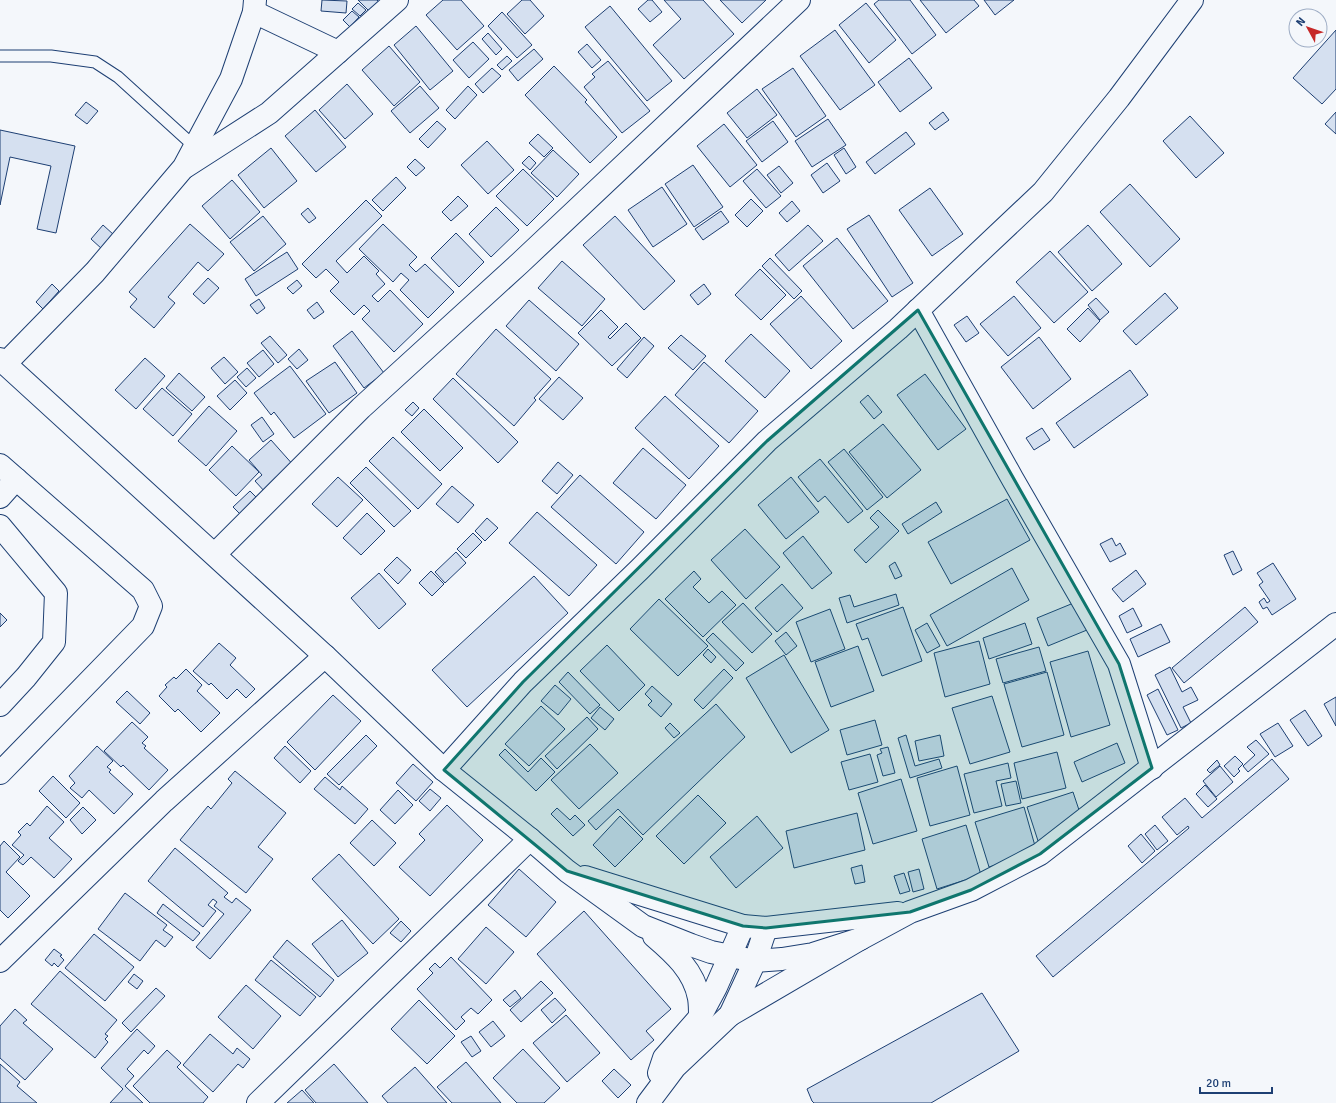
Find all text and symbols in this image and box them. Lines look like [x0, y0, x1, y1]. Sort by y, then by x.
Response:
north arrow [1288, 8, 1328, 48]
text: N [1293, 15, 1308, 29]
scale bar [1200, 1069, 1272, 1095]
text: 20 m [1206, 1076, 1231, 1091]

